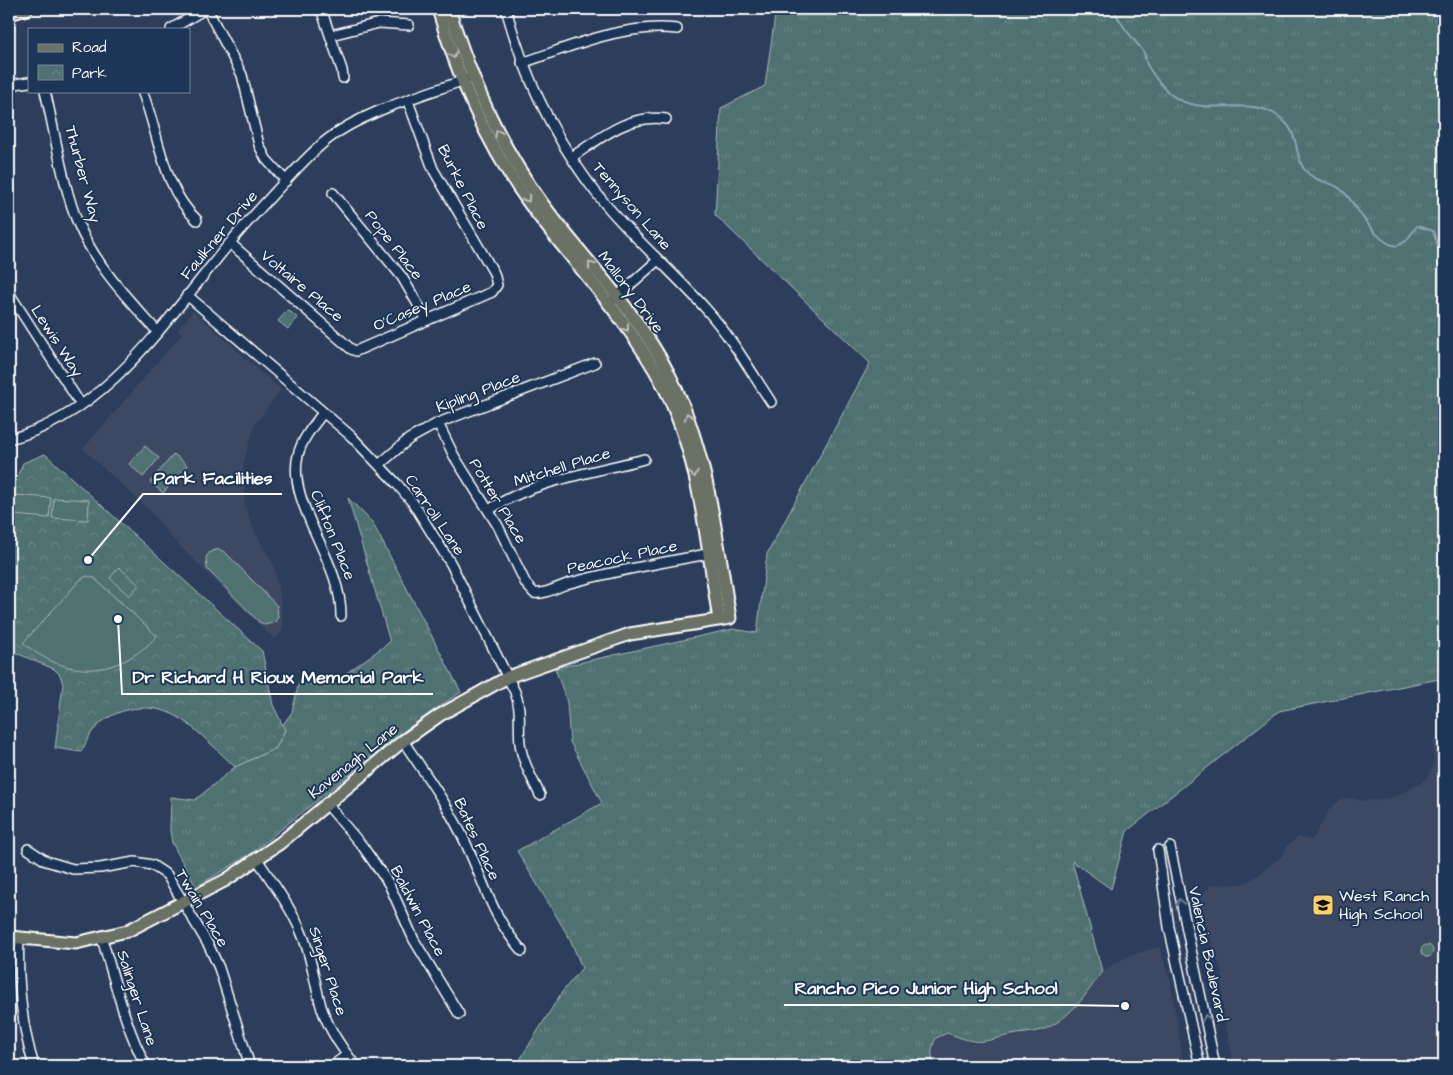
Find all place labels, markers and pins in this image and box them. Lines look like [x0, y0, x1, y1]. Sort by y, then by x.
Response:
callout: Park Facilities [143, 461, 282, 494]
callout: Dr Richard H Rioux Memorial Park [122, 661, 433, 694]
place label: West Ranch High School [1339, 885, 1429, 926]
school or university icon: West Ranch High School [1311, 893, 1335, 917]
callout: Rancho Pico Junior High School [784, 972, 1068, 1005]

